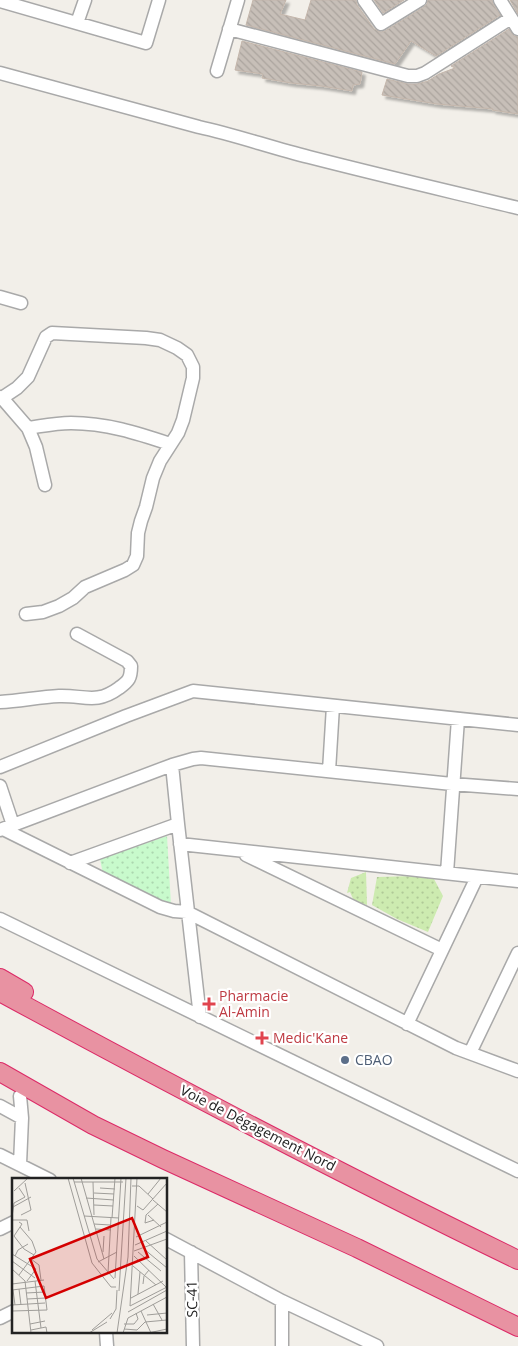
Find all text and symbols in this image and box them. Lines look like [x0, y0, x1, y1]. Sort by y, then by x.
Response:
place label: Pharmacie Al-Amin [219, 986, 288, 1021]
marker: Pharmacie Al-Amin [203, 998, 215, 1010]
place label: Medic'Kane [273, 1028, 348, 1047]
marker: Medic'Kane [255, 1031, 269, 1045]
place label: CBAO [355, 1050, 393, 1069]
marker: CBAO [339, 1054, 351, 1066]
street label: Voie de Dégagement Nord [177, 1080, 339, 1175]
inset map [12, 1178, 168, 1334]
street label: SC-41 [182, 1280, 201, 1318]

